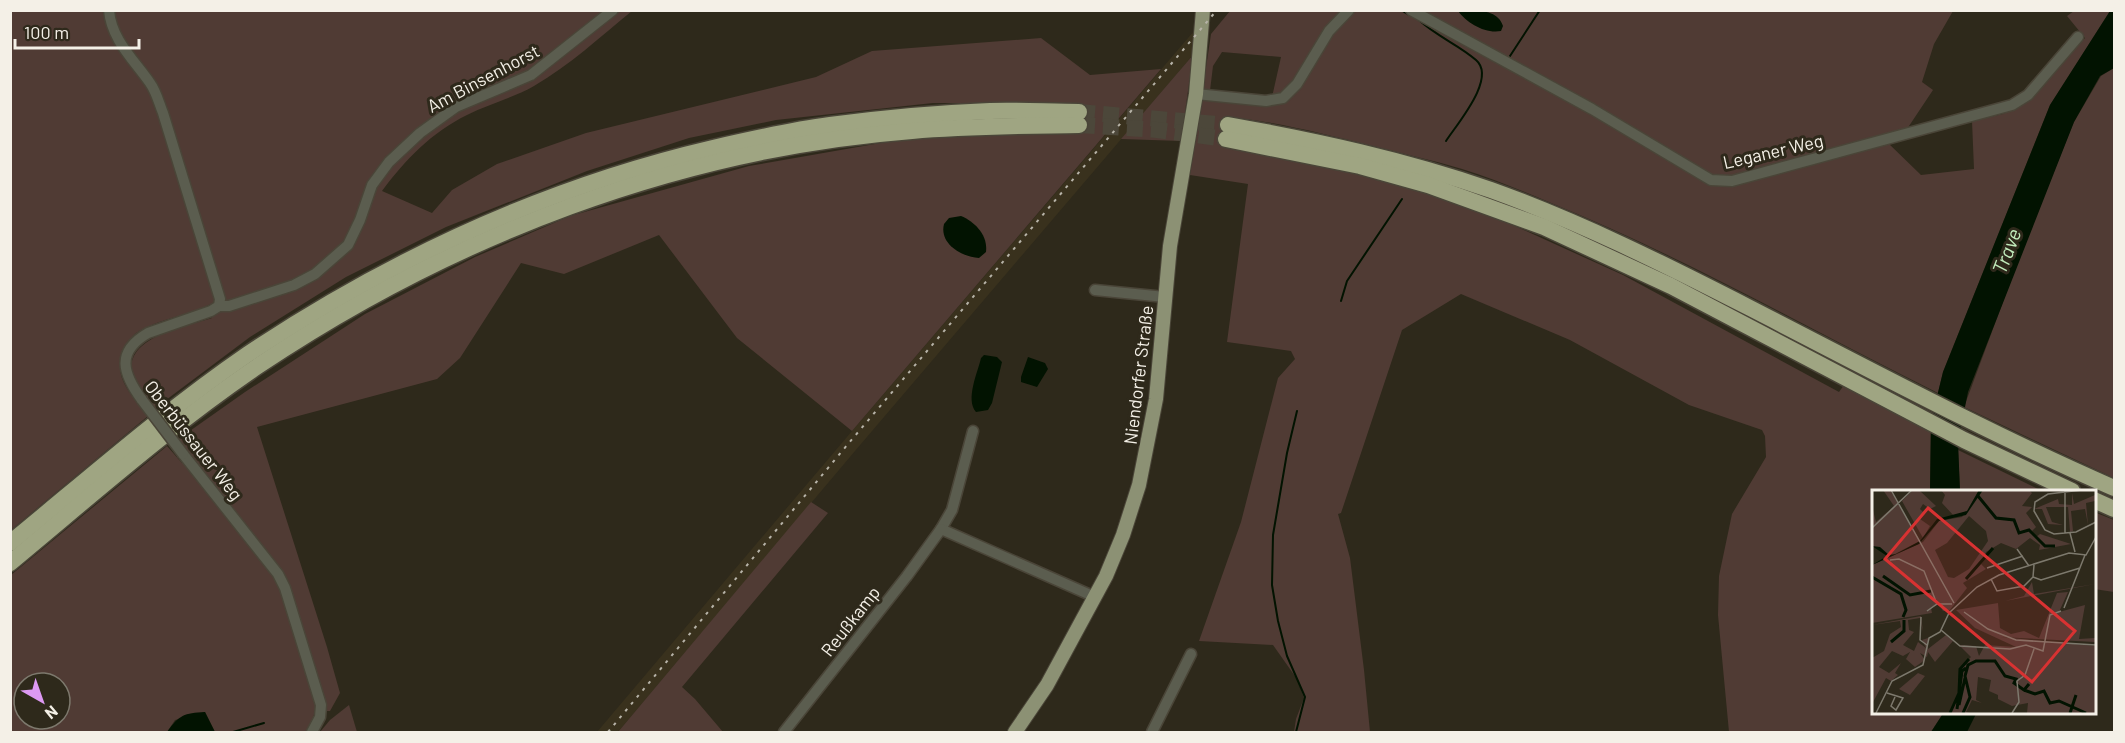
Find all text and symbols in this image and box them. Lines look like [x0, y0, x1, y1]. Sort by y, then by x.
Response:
scale bar [15, 12, 140, 50]
text: 100 m [24, 21, 69, 43]
street label: Am Binsenhorst [423, 39, 543, 117]
street label: Leganer Weg [1721, 129, 1825, 173]
water label: Trave [1986, 225, 2026, 277]
street label: Niendorfer Straße [1119, 304, 1157, 446]
street label: Oberbüssauer Weg [140, 376, 248, 504]
inset map [1872, 490, 2095, 713]
street label: Reußkamp [816, 581, 884, 661]
north arrow [12, 671, 72, 731]
text: N [42, 702, 62, 724]

